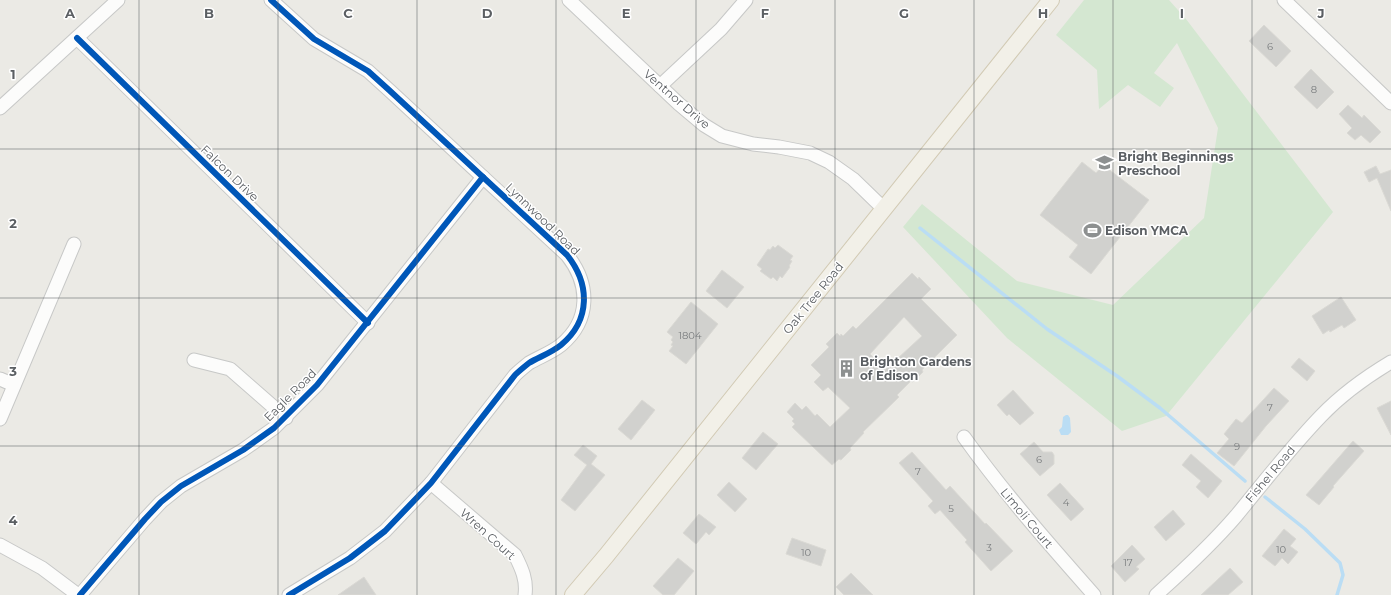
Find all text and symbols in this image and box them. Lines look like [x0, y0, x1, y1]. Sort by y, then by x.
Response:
text: A [64, 5, 76, 21]
text: B [204, 5, 214, 21]
text: C [343, 5, 353, 21]
text: D [482, 5, 493, 21]
text: E [622, 5, 631, 21]
text: F [761, 5, 769, 21]
text: G [899, 5, 909, 21]
text: H [1038, 5, 1048, 21]
text: I [1180, 5, 1184, 21]
text: J [1316, 5, 1325, 21]
house number: 6 [1267, 40, 1273, 53]
text: 1 [10, 66, 16, 82]
street label: Ventnor Drive [641, 66, 713, 132]
house number: 8 [1311, 83, 1317, 96]
street label: Falcon Drive [198, 142, 262, 204]
place label: Bright Beginnings Preschool [1118, 149, 1234, 178]
school or university icon: Bright Beginnings Preschool [1095, 153, 1115, 173]
street label: Lynnwood Road [503, 180, 583, 258]
text: 2 [9, 215, 17, 231]
sports icon: Edison YMCA [1082, 220, 1102, 240]
place label: Edison YMCA [1105, 223, 1189, 238]
street label: Oak Tree Road [780, 259, 846, 337]
house number: 1804 [678, 329, 702, 342]
place label: Brighton Gardens of Edison [860, 354, 972, 383]
building icon: Brighton Gardens of Edison [837, 358, 857, 378]
text: 3 [8, 363, 17, 379]
street label: Eagle Road [261, 366, 319, 424]
house number: 7 [1267, 401, 1273, 414]
house number: 9 [1234, 440, 1240, 453]
street label: Fishel Road [1242, 442, 1298, 506]
house number: 6 [1036, 453, 1042, 466]
house number: 7 [915, 465, 921, 478]
street label: Limoli Court [998, 485, 1057, 551]
house number: 4 [1063, 496, 1070, 509]
house number: 5 [948, 502, 954, 515]
street label: Wren Court [457, 505, 519, 563]
text: 4 [9, 512, 18, 528]
house number: 3 [986, 541, 992, 554]
house number: 10 [1276, 543, 1286, 556]
house number: 10 [801, 546, 811, 559]
house number: 17 [1123, 556, 1133, 569]

